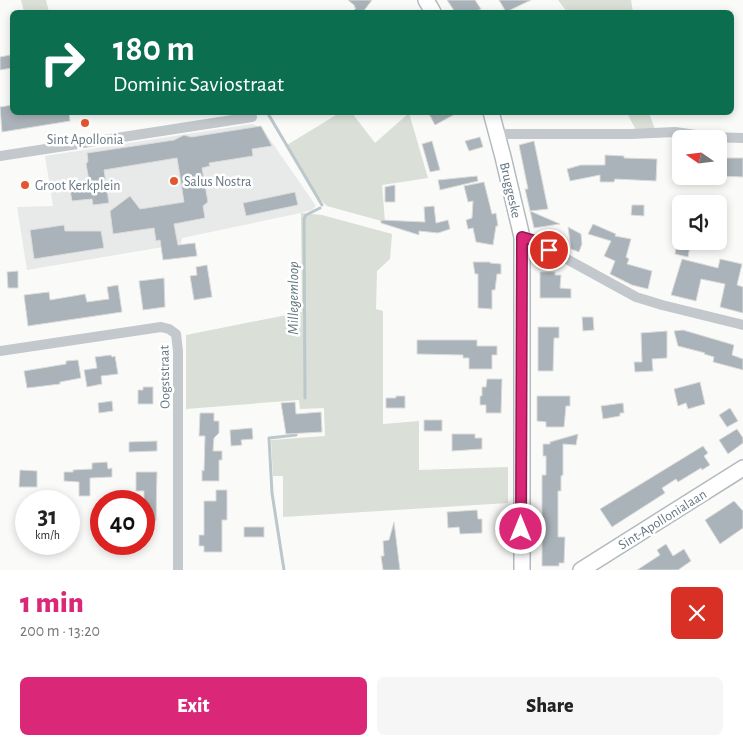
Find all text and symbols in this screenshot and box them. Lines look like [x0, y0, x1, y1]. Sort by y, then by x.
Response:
icon: right [30, 30, 95, 95]
text: 180 m [113, 32, 195, 67]
text: Dominic Saviostraat [113, 73, 284, 95]
marker: Sint Apollonia [79, 117, 91, 129]
north arrow [672, 130, 728, 185]
map controls [672, 130, 727, 250]
place label: Sint Apollonia [47, 133, 124, 147]
street label: Bruggeske [497, 161, 523, 220]
marker: Salus Nostra [168, 175, 180, 187]
place label: Salus Nostra [184, 175, 252, 189]
marker: Groot Kerkplein [19, 179, 31, 191]
place label: Groot Kerkplein [35, 179, 121, 193]
button: sound [672, 195, 727, 250]
pin [528, 229, 570, 271]
icon: arrive [535, 236, 563, 264]
water label: Millegemloop [286, 261, 301, 335]
street label: Oogststraat [157, 345, 173, 409]
street label: Sint-Apollonialaan [616, 487, 709, 553]
speed limit sign: 40 [90, 490, 155, 555]
position arrow [494, 502, 546, 554]
text: 31 [38, 504, 57, 529]
text: km/h [35, 529, 60, 541]
button: close [671, 587, 723, 639]
text: 1 min [20, 588, 84, 618]
text: 200 m · 13:20 [20, 623, 100, 639]
button: Exit [20, 677, 367, 735]
button: Share [377, 677, 723, 735]

